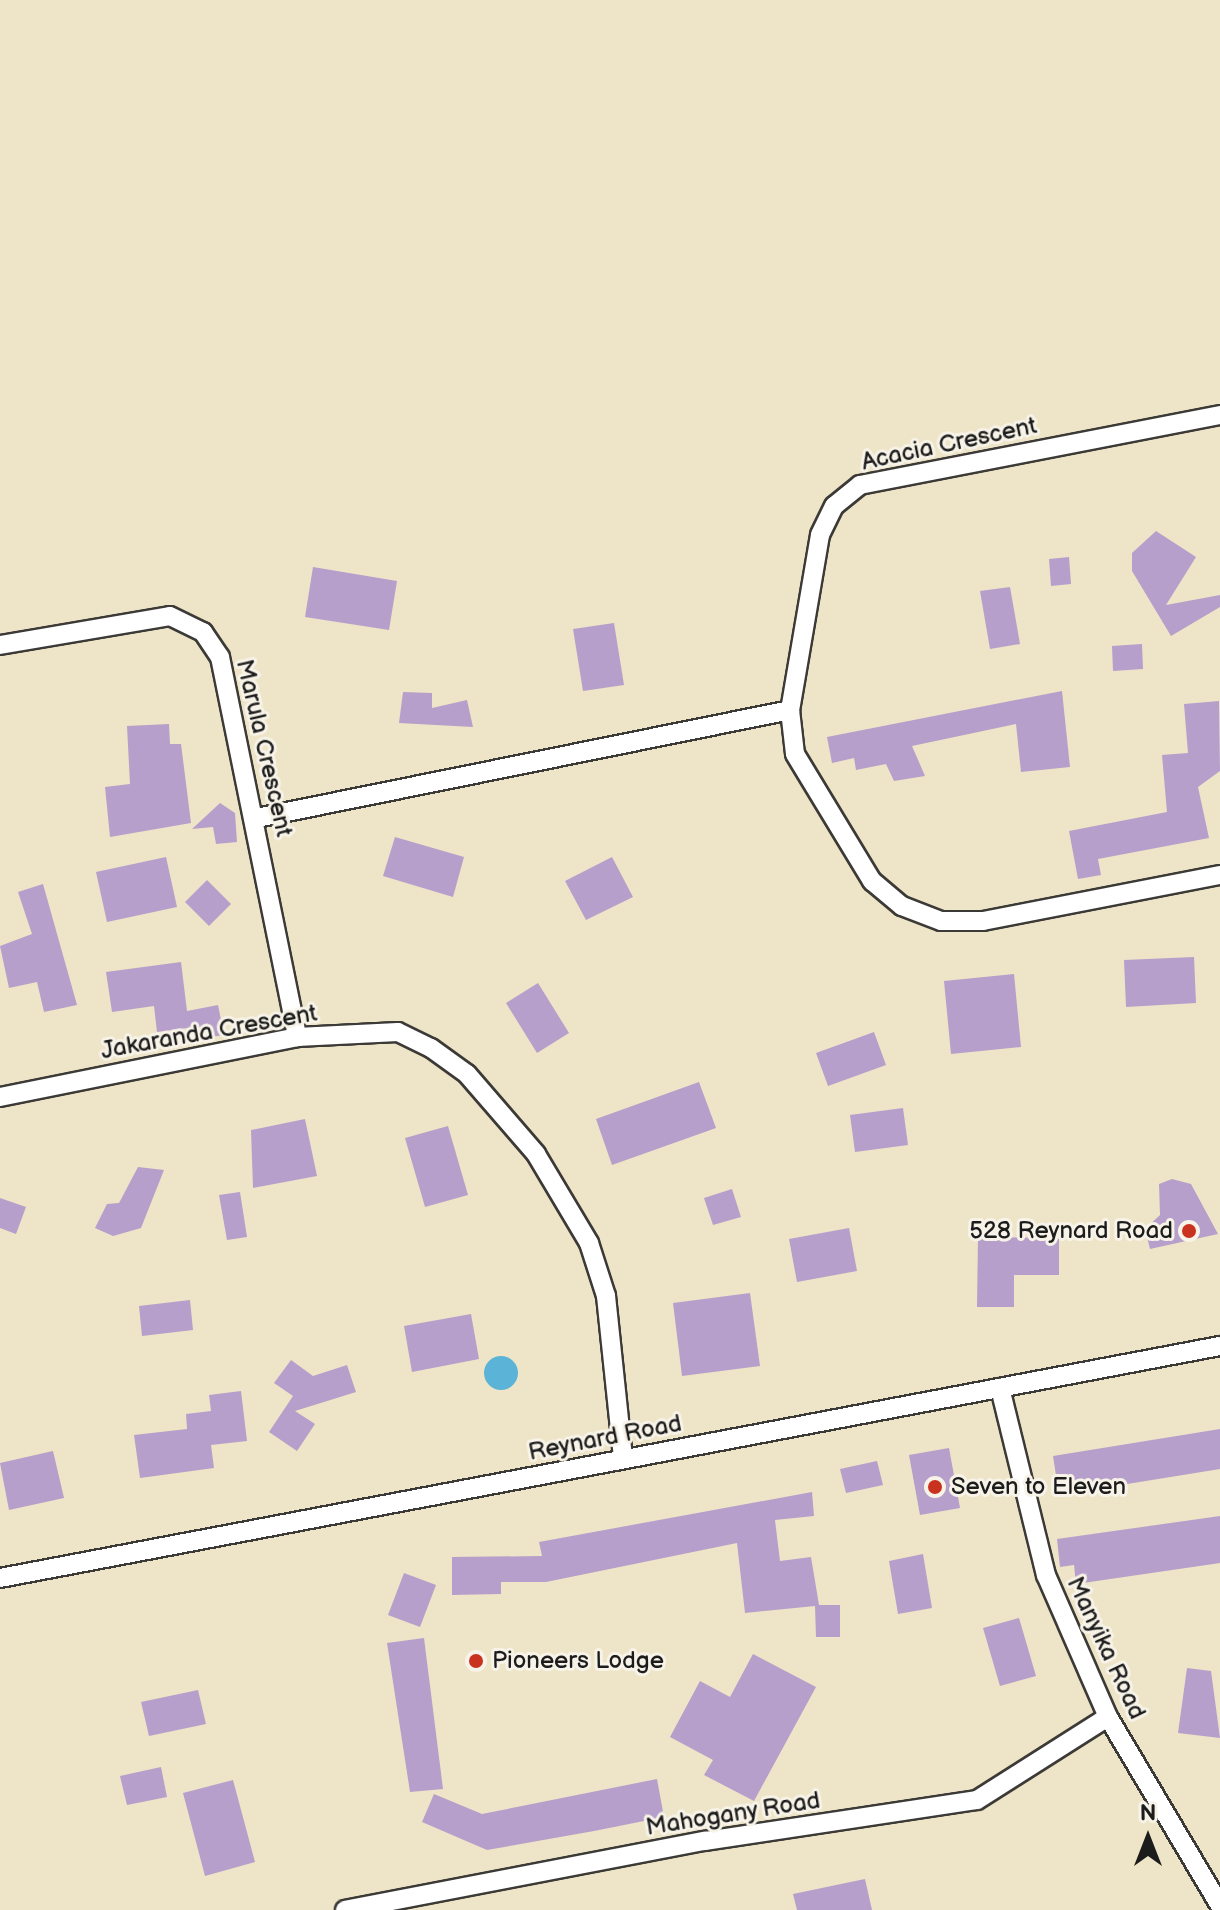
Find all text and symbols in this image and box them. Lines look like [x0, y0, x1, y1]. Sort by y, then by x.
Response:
street label: Acacia Crescent [859, 411, 1039, 477]
street label: Marula Crescent [230, 657, 298, 839]
street label: Jakaranda Crescent [99, 999, 319, 1065]
place label: 528 Reynard Road [969, 1217, 1173, 1245]
marker: 528 Reynard Road [1180, 1222, 1198, 1240]
street label: Reynard Road [526, 1409, 684, 1467]
place label: Seven to Eleven [951, 1473, 1126, 1501]
marker: Seven to Eleven [926, 1478, 944, 1496]
street label: Manyika Road [1060, 1572, 1152, 1724]
place label: Pioneers Lodge [492, 1647, 664, 1675]
marker: Pioneers Lodge [467, 1652, 485, 1670]
street label: Mahogany Road [643, 1786, 823, 1842]
north arrow [1108, 1798, 1188, 1878]
text: N [1140, 1800, 1156, 1827]

